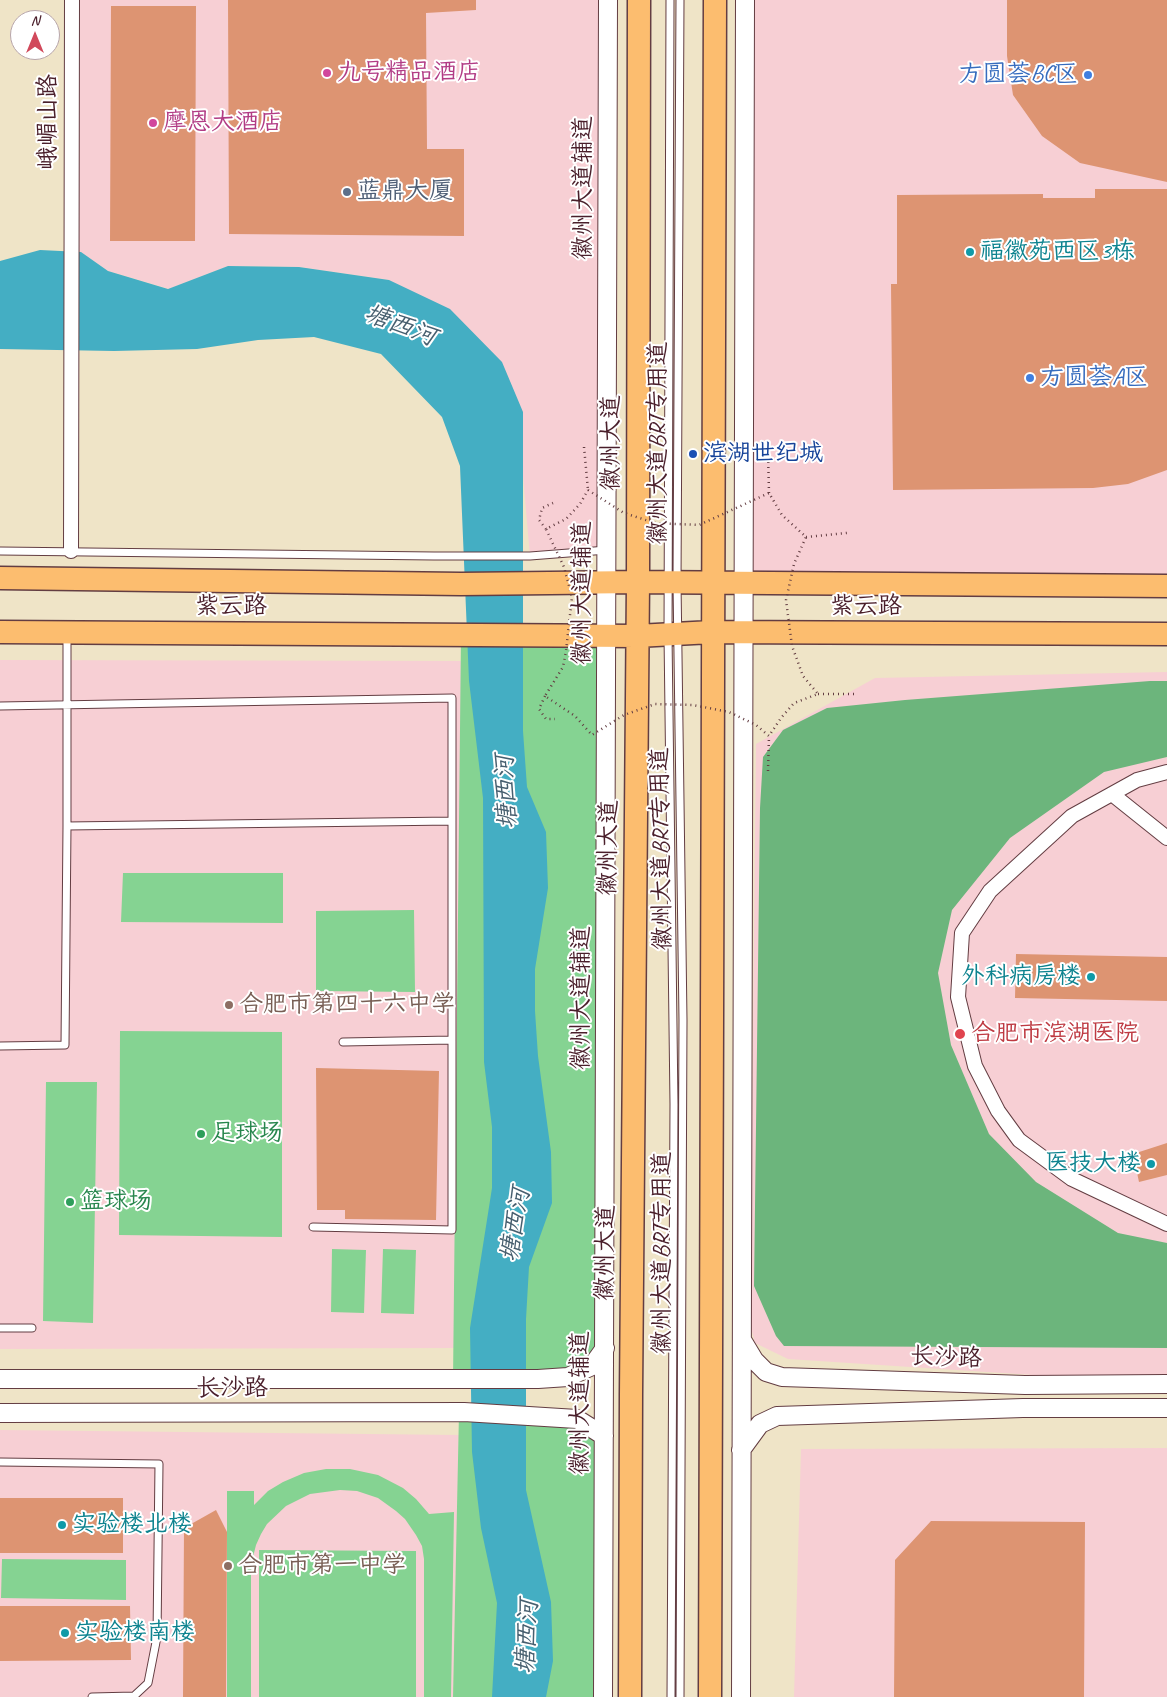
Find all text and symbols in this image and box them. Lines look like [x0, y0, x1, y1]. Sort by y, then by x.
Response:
north arrow [10, 10, 60, 60]
text: N [31, 12, 39, 29]
place label: 九号精品酒店 [337, 59, 481, 87]
place label: 方圆荟BC区 [958, 61, 1078, 89]
marker: 九号精品酒店 [321, 67, 333, 79]
marker: 方圆荟BC区 [1082, 69, 1094, 81]
street label: 峨嵋山路 [35, 74, 63, 170]
place label: 摩恩大酒店 [163, 109, 283, 137]
street label: 徽州大道辅道 [570, 116, 598, 260]
marker: 摩恩大酒店 [147, 117, 159, 129]
place label: 蓝鼎大厦 [357, 178, 453, 206]
marker: 蓝鼎大厦 [341, 186, 353, 198]
place label: 福徽苑西区3栋 [980, 238, 1135, 266]
marker: 福徽苑西区3栋 [964, 246, 976, 258]
water label: 塘西河 [360, 299, 440, 353]
street label: 徽州大道BRT专用道 [645, 341, 673, 545]
place label: 方圆荟A区 [1040, 364, 1148, 392]
marker: 方圆荟A区 [1024, 372, 1036, 384]
street label: 徽州大道 [598, 395, 626, 491]
place label: 滨湖世纪城 [703, 440, 823, 468]
marker: 滨湖世纪城 [687, 448, 699, 460]
street label: 徽州大道辅道 [569, 521, 597, 665]
street label: 紫云路 [195, 593, 267, 621]
street label: 紫云路 [830, 593, 902, 621]
street label: 徽州大道BRT专用道 [646, 747, 678, 951]
water label: 塘西河 [490, 754, 524, 830]
street label: 徽州大道 [594, 800, 624, 896]
street label: 徽州大道辅道 [568, 926, 596, 1070]
place label: 外科病房楼 [961, 963, 1081, 991]
marker: 外科病房楼 [1085, 971, 1097, 983]
place label: 合肥市第四十六中学 [239, 991, 455, 1019]
marker: 合肥市第四十六中学 [223, 999, 235, 1011]
place label: 合肥市滨湖医院 [971, 1020, 1139, 1048]
marker: 合肥市滨湖医院 [953, 1027, 967, 1041]
place label: 足球场 [211, 1120, 283, 1148]
marker: 足球场 [195, 1128, 207, 1140]
place label: 医技大楼 [1045, 1150, 1141, 1178]
street label: 徽州大道BRT专用道 [649, 1151, 677, 1355]
marker: 医技大楼 [1145, 1158, 1157, 1170]
water label: 塘西河 [495, 1185, 537, 1265]
place label: 篮球场 [80, 1188, 152, 1216]
marker: 篮球场 [64, 1196, 76, 1208]
street label: 徽州大道 [591, 1205, 621, 1301]
street label: 徽州大道辅道 [567, 1331, 595, 1475]
street label: 长沙路 [910, 1342, 982, 1374]
street label: 长沙路 [196, 1375, 268, 1403]
place label: 实验楼北楼 [72, 1511, 192, 1539]
marker: 实验楼北楼 [56, 1519, 68, 1531]
place label: 合肥市第一中学 [238, 1552, 406, 1580]
marker: 合肥市第一中学 [222, 1560, 234, 1572]
water label: 塘西河 [511, 1599, 545, 1675]
place label: 实验楼南楼 [75, 1619, 195, 1647]
marker: 实验楼南楼 [59, 1627, 71, 1639]

